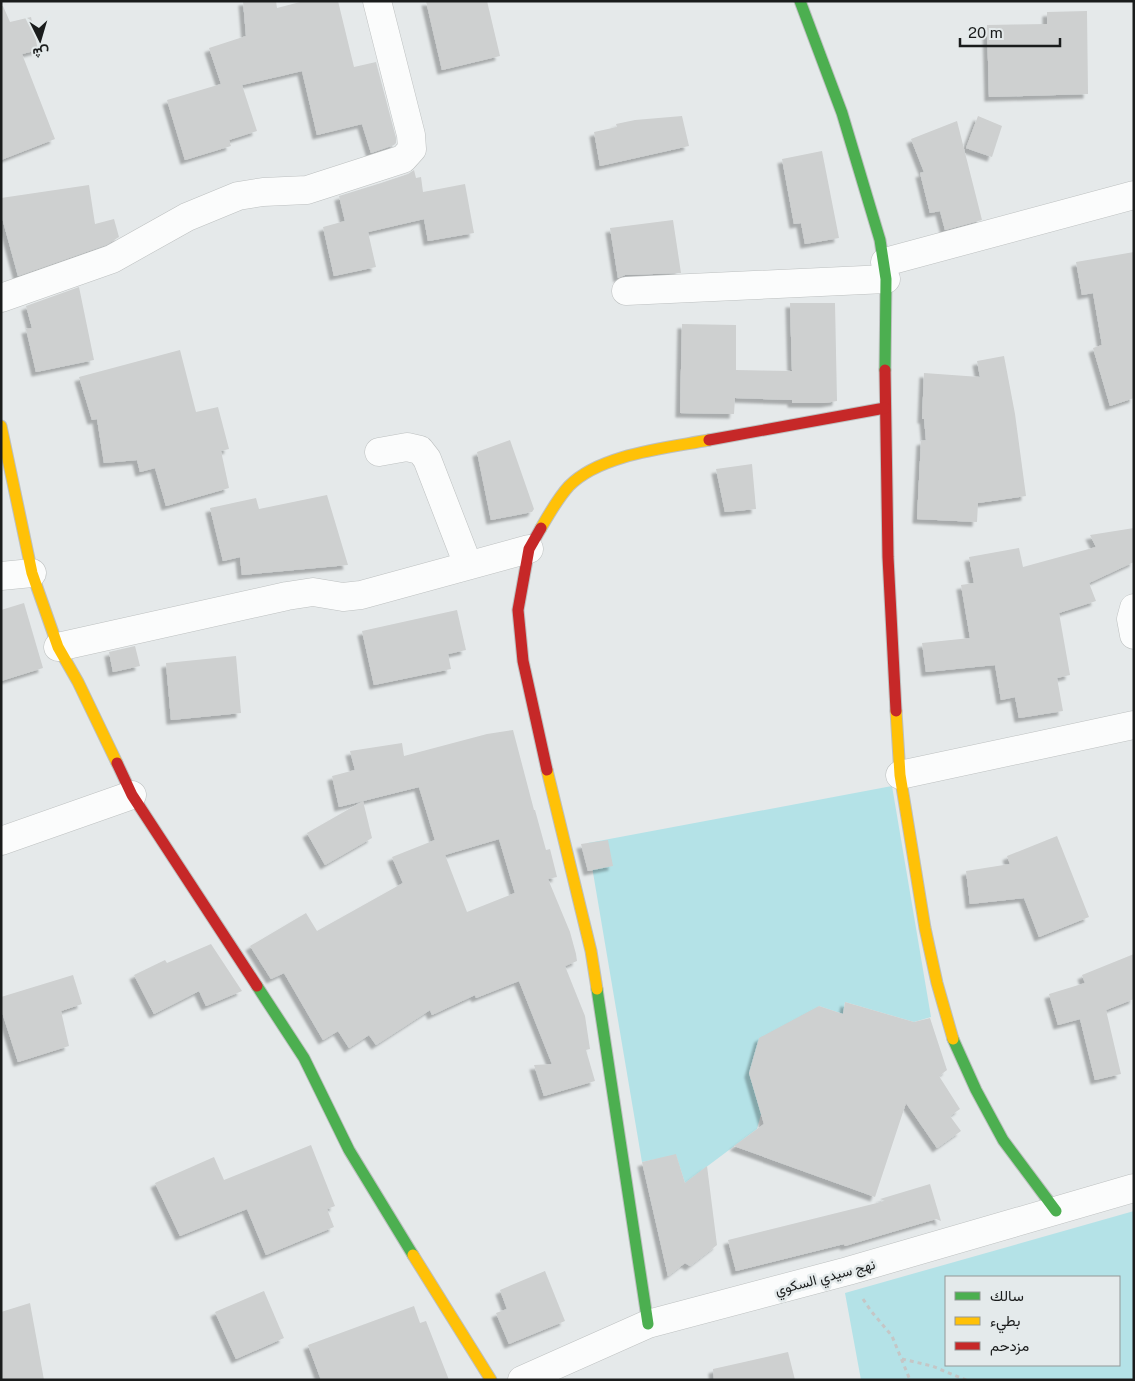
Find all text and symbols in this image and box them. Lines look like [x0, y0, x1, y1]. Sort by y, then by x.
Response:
north arrow [15, 15, 65, 65]
scale bar [960, 15, 1060, 47]
text: 20 m [968, 24, 1003, 41]
text: ش [32, 43, 50, 62]
street label: نهج سيدي السكوي [773, 1256, 878, 1302]
legend [945, 1276, 1120, 1366]
text: سالك [990, 1287, 1024, 1304]
text: بطيء [990, 1312, 1020, 1334]
text: مزدحم [990, 1337, 1029, 1356]

